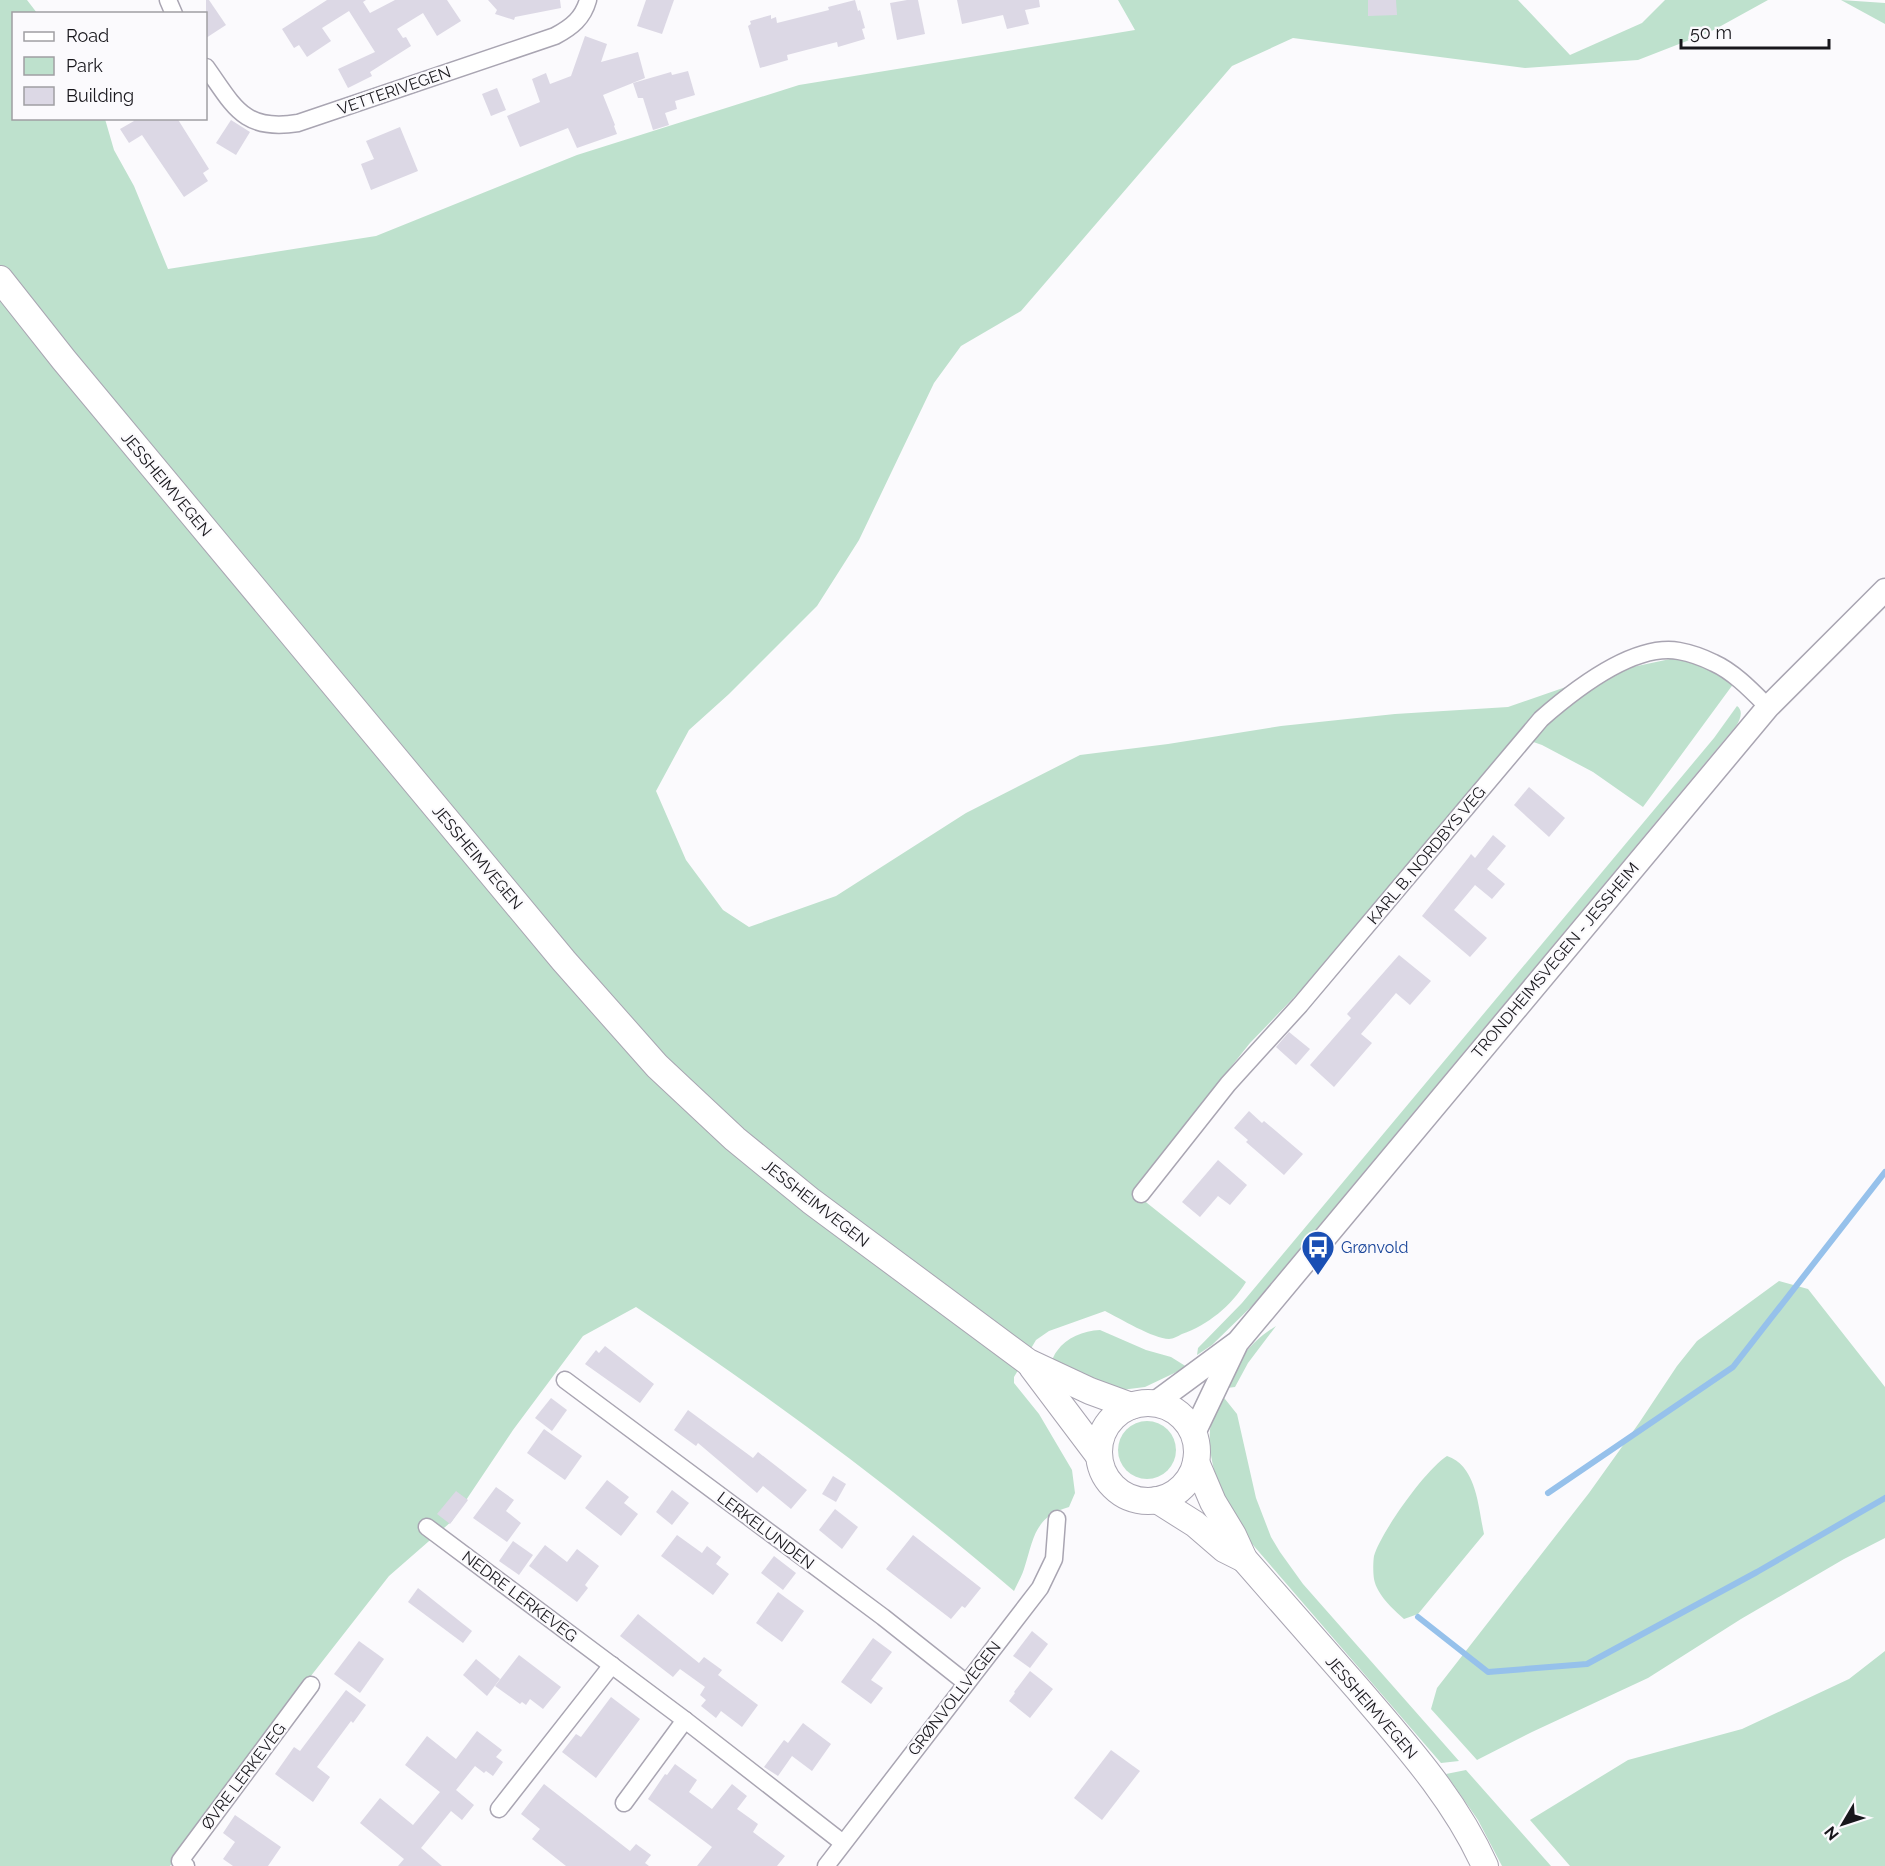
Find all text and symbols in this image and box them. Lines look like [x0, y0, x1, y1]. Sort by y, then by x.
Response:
legend [12, 12, 207, 120]
scale bar [1681, 12, 1830, 50]
text: 50 m [1690, 22, 1732, 43]
text: Road [66, 25, 109, 46]
text: Park [66, 55, 103, 76]
street label: VETTERIVEGEN [335, 62, 453, 119]
text: Building [66, 85, 134, 106]
street label: JESSHEIMVEGEN [117, 428, 216, 540]
street label: KARL B. NORDBYS VEG [1363, 783, 1490, 928]
street label: JESSHEIMVEGEN [428, 801, 527, 913]
street label: TRONDHEIMSVEGEN - JESSHEIM [1468, 859, 1643, 1062]
street label: JESSHEIMVEGEN [759, 1156, 873, 1251]
bus stop icon: Grønvold [1300, 1229, 1336, 1276]
place label: Grønvold [1341, 1238, 1409, 1257]
street label: LERKELUNDEN [714, 1488, 818, 1573]
street label: NEDRE LERKEVEG [458, 1547, 581, 1646]
street label: GRØNVOLLVEGEN [904, 1637, 1005, 1759]
street label: JESSHEIMVEGEN [1322, 1652, 1422, 1763]
street label: ØVRE LERKEVEG [197, 1719, 290, 1833]
north arrow [1813, 1794, 1873, 1854]
text: N [1821, 1822, 1843, 1844]

